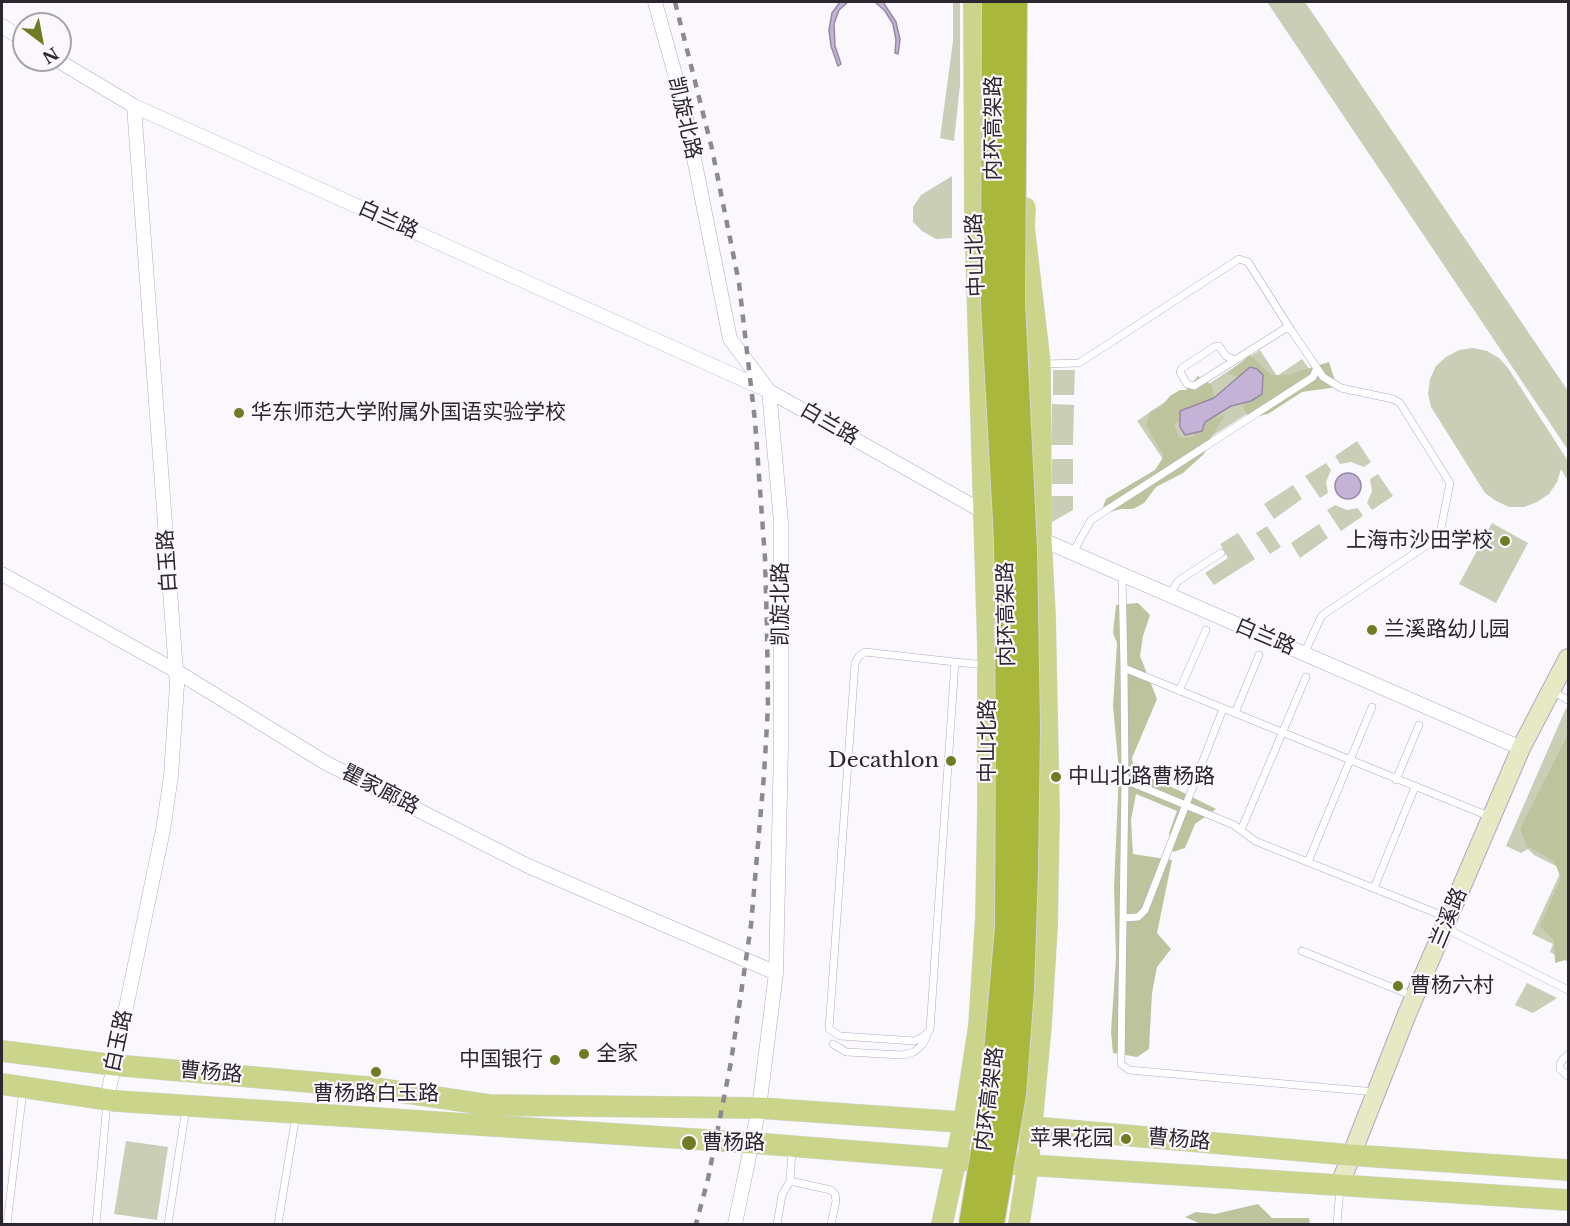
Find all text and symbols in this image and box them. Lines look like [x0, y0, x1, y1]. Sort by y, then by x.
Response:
north arrow [12, 12, 72, 72]
text: N [39, 43, 62, 68]
street label: 凯旋北路 [662, 74, 706, 162]
street label: 内环高架路 [981, 76, 1007, 180]
street label: 白兰路 [354, 196, 422, 244]
street label: 中山北路 [962, 213, 990, 297]
street label: 白兰路 [795, 397, 863, 451]
place label: 华东师范大学附属外国语实验学校 [251, 400, 566, 426]
marker: 华东师范大学附属外国语实验学校 [232, 406, 246, 420]
place label: 上海市沙田学校 [1346, 528, 1493, 554]
street label: 白玉路 [153, 529, 183, 593]
marker: 上海市沙田学校 [1498, 534, 1512, 548]
street label: 内环高架路 [993, 561, 1021, 667]
street label: 凯旋北路 [768, 562, 794, 646]
street label: 白兰路 [1231, 613, 1299, 661]
place label: 兰溪路幼儿园 [1384, 617, 1510, 643]
marker: 兰溪路幼儿园 [1365, 623, 1379, 637]
street label: 中山北路 [975, 699, 1001, 783]
place label: Decathlon [828, 748, 939, 774]
marker: Decathlon [944, 754, 958, 768]
street label: 瞿家廊路 [337, 760, 423, 820]
place label: 中山北路曹杨路 [1068, 764, 1215, 790]
marker: 中山北路曹杨路 [1049, 770, 1063, 784]
street label: 兰溪路 [1425, 884, 1473, 952]
place label: 曹杨六村 [1410, 973, 1494, 999]
marker: 曹杨六村 [1391, 979, 1405, 993]
street label: 白玉路 [100, 1008, 138, 1074]
place label: 全家 [596, 1041, 638, 1067]
street label: 内环高架路 [971, 1045, 1009, 1153]
place label: 中国银行 [459, 1047, 543, 1073]
marker: 全家 [577, 1047, 591, 1061]
marker: 中国银行 [548, 1053, 562, 1067]
street label: 曹杨路 [179, 1058, 243, 1088]
marker: 曹杨路白玉路 [369, 1065, 383, 1079]
place label: 曹杨路白玉路 [313, 1081, 439, 1107]
street label: 曹杨路 [1147, 1125, 1211, 1155]
place label: 苹果花园 [1030, 1126, 1114, 1152]
place label: 曹杨路 [702, 1130, 765, 1156]
marker: 苹果花园 [1119, 1132, 1133, 1146]
marker: 曹杨路 [680, 1134, 698, 1152]

